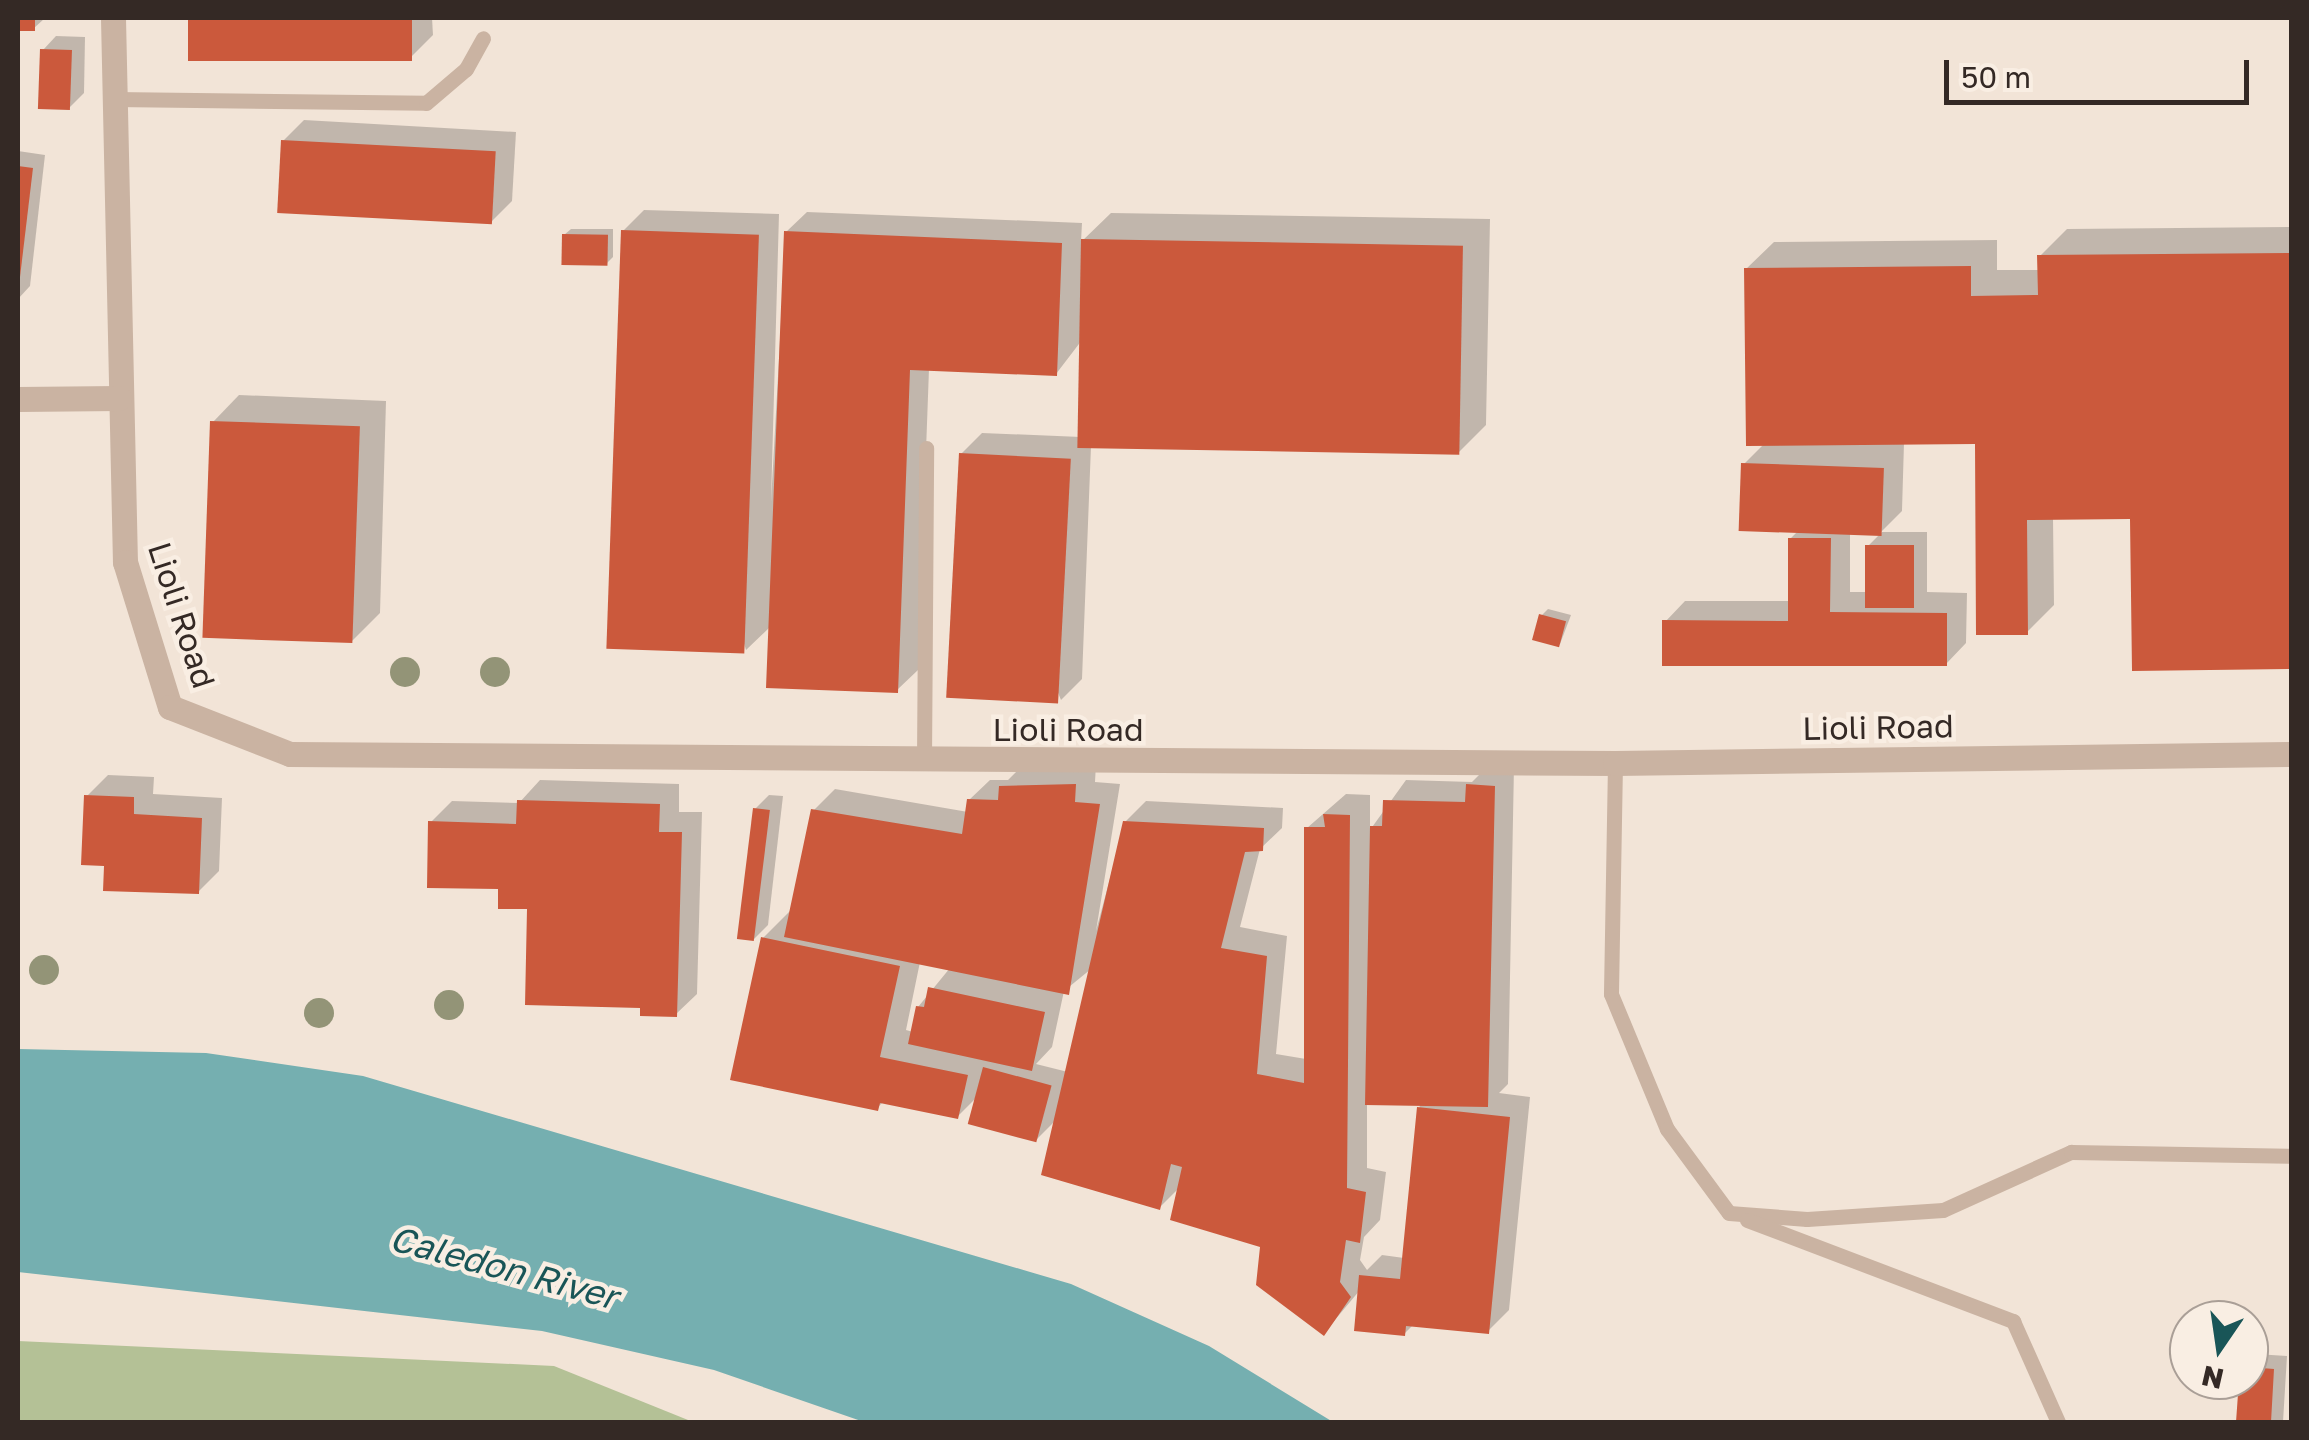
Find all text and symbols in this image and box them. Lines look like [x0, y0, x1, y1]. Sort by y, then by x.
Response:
scale bar [1949, 40, 2254, 102]
text: 50 m [1961, 59, 2031, 95]
street label: Lioli Road [140, 537, 224, 693]
street label: Lioli Road [1802, 706, 1954, 748]
street label: Lioli Road [992, 710, 1144, 748]
water label: Caledon River [386, 1216, 622, 1318]
north arrow [2169, 1300, 2269, 1400]
text: N [2199, 1359, 2227, 1396]

